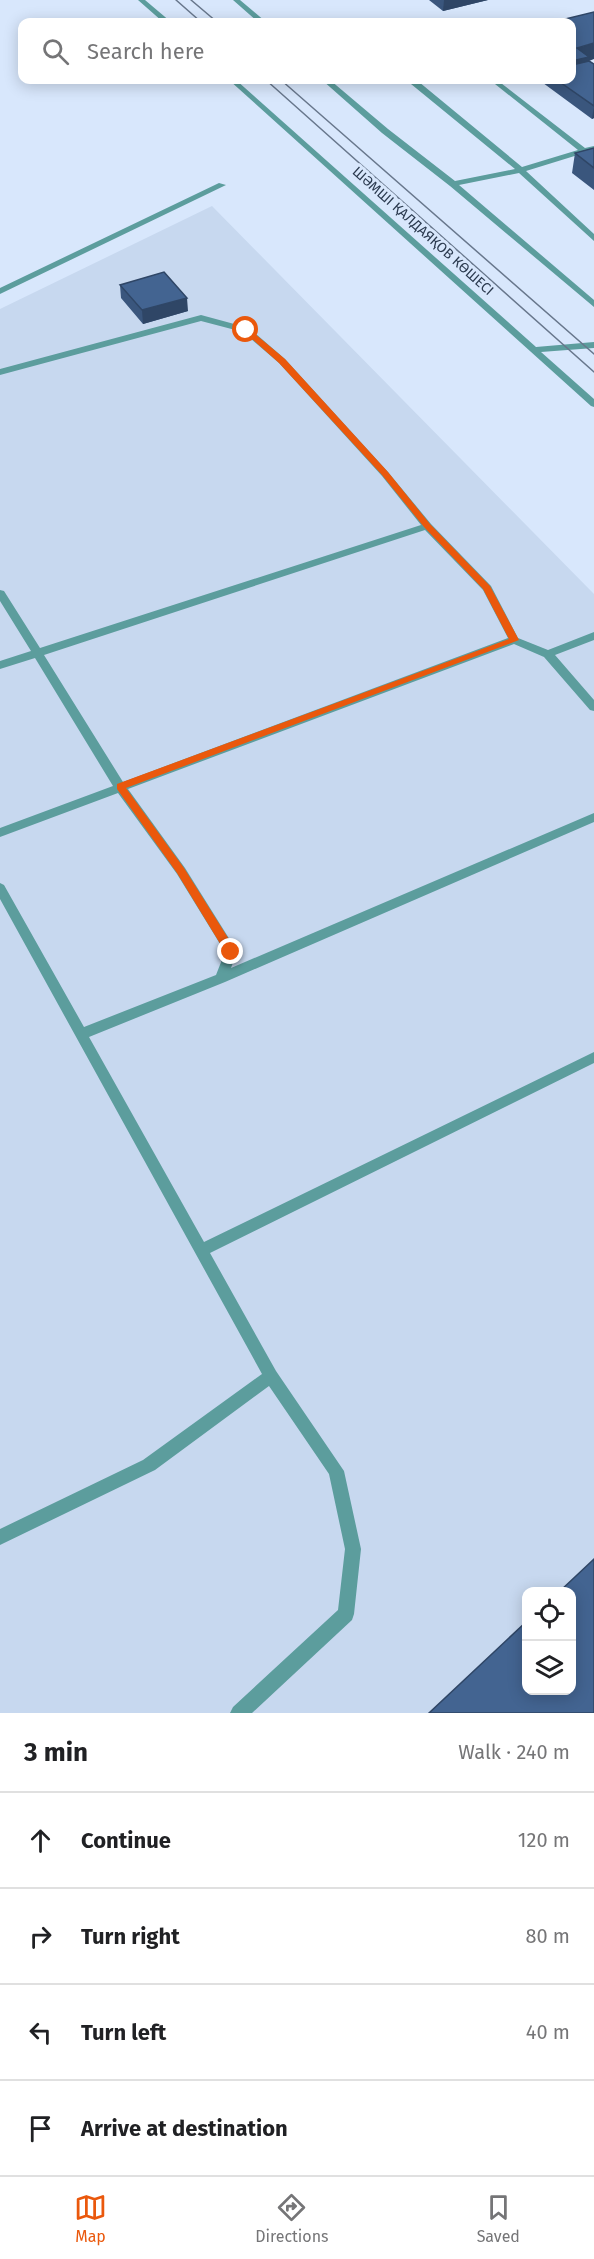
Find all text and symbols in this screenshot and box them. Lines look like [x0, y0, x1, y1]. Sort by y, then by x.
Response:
search box [18, 18, 576, 84]
icon: search [39, 35, 72, 68]
text: Search here [87, 38, 205, 65]
street label: ШӘМШІ ҚАЛДАЯҚОВ КӨШЕСІ [349, 163, 497, 299]
route start [232, 316, 258, 342]
route end [217, 938, 243, 964]
map controls [522, 1587, 576, 1695]
button: locate [522, 1587, 576, 1641]
button: layers [522, 1641, 576, 1695]
text: 3 min [24, 1737, 88, 1768]
text: Walk · 240 m [458, 1740, 570, 1764]
icon: ahead [24, 1824, 57, 1857]
text: Continue [81, 1827, 171, 1854]
text: 120 m [518, 1828, 570, 1852]
icon: right [24, 1920, 57, 1953]
text: Turn right [81, 1923, 180, 1950]
text: 80 m [525, 1924, 570, 1948]
icon: left [24, 2016, 57, 2049]
text: Turn left [81, 2019, 166, 2046]
text: 40 m [526, 2020, 570, 2044]
icon: arrive [24, 2112, 57, 2145]
text: Arrive at destination [81, 2115, 288, 2142]
tab: Map [74, 2191, 107, 2246]
tab: Directions [255, 2191, 329, 2246]
tab: Saved [477, 2191, 520, 2246]

